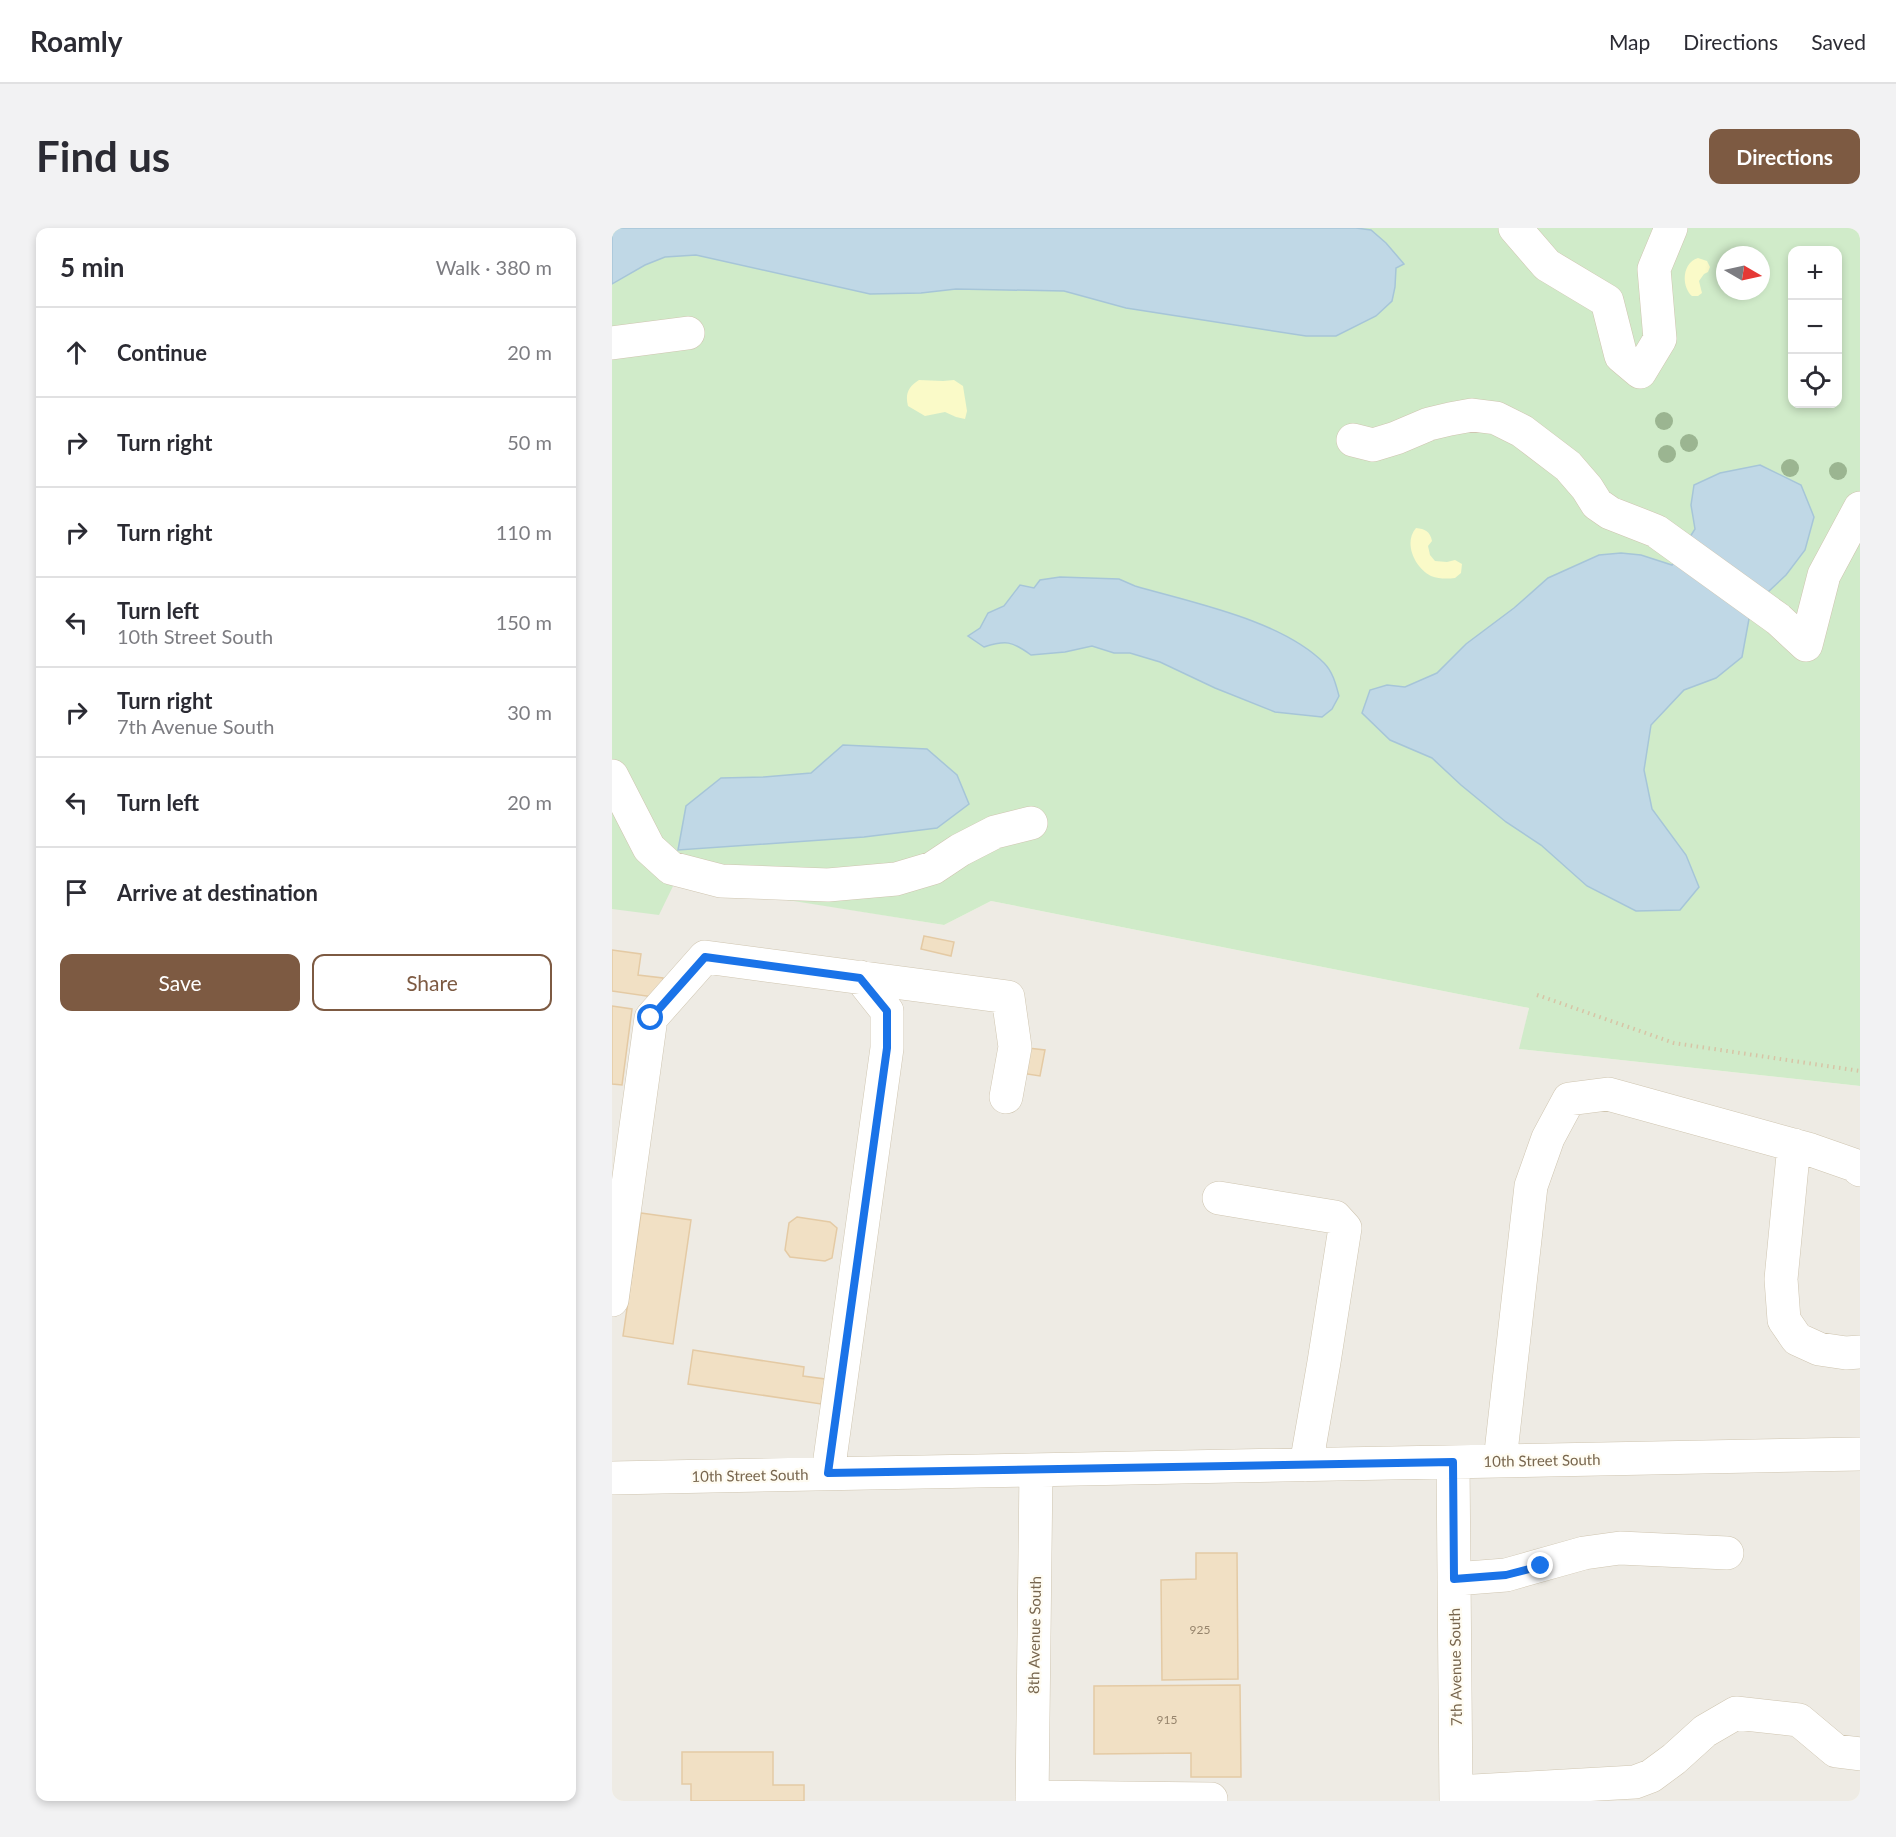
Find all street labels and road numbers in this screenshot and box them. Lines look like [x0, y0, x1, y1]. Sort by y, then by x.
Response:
street label: 10th Street South [1483, 1450, 1601, 1470]
street label: 10th Street South [691, 1465, 809, 1485]
street label: 8th Avenue South [1024, 1576, 1044, 1694]
street label: 7th Avenue South [1445, 1608, 1465, 1726]

